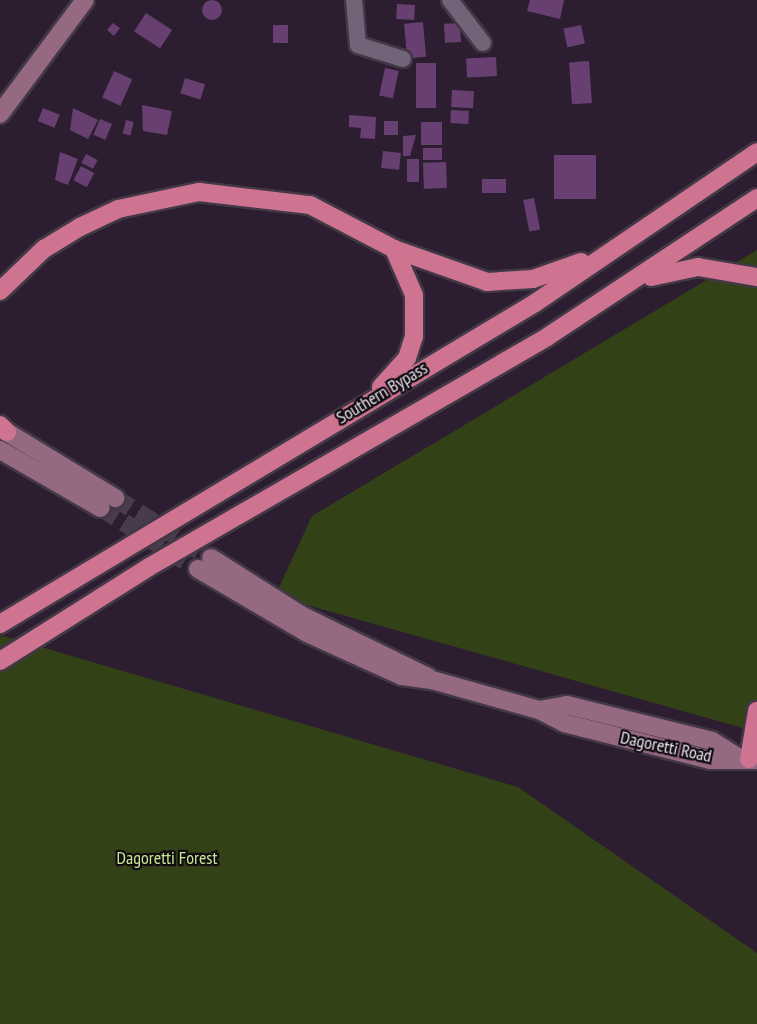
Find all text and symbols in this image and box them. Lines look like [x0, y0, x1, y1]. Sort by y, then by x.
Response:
street label: Southern Bypass [332, 357, 432, 429]
street label: Dagoretti Road [618, 727, 714, 767]
park label: Dagoretti Forest [117, 847, 217, 869]

